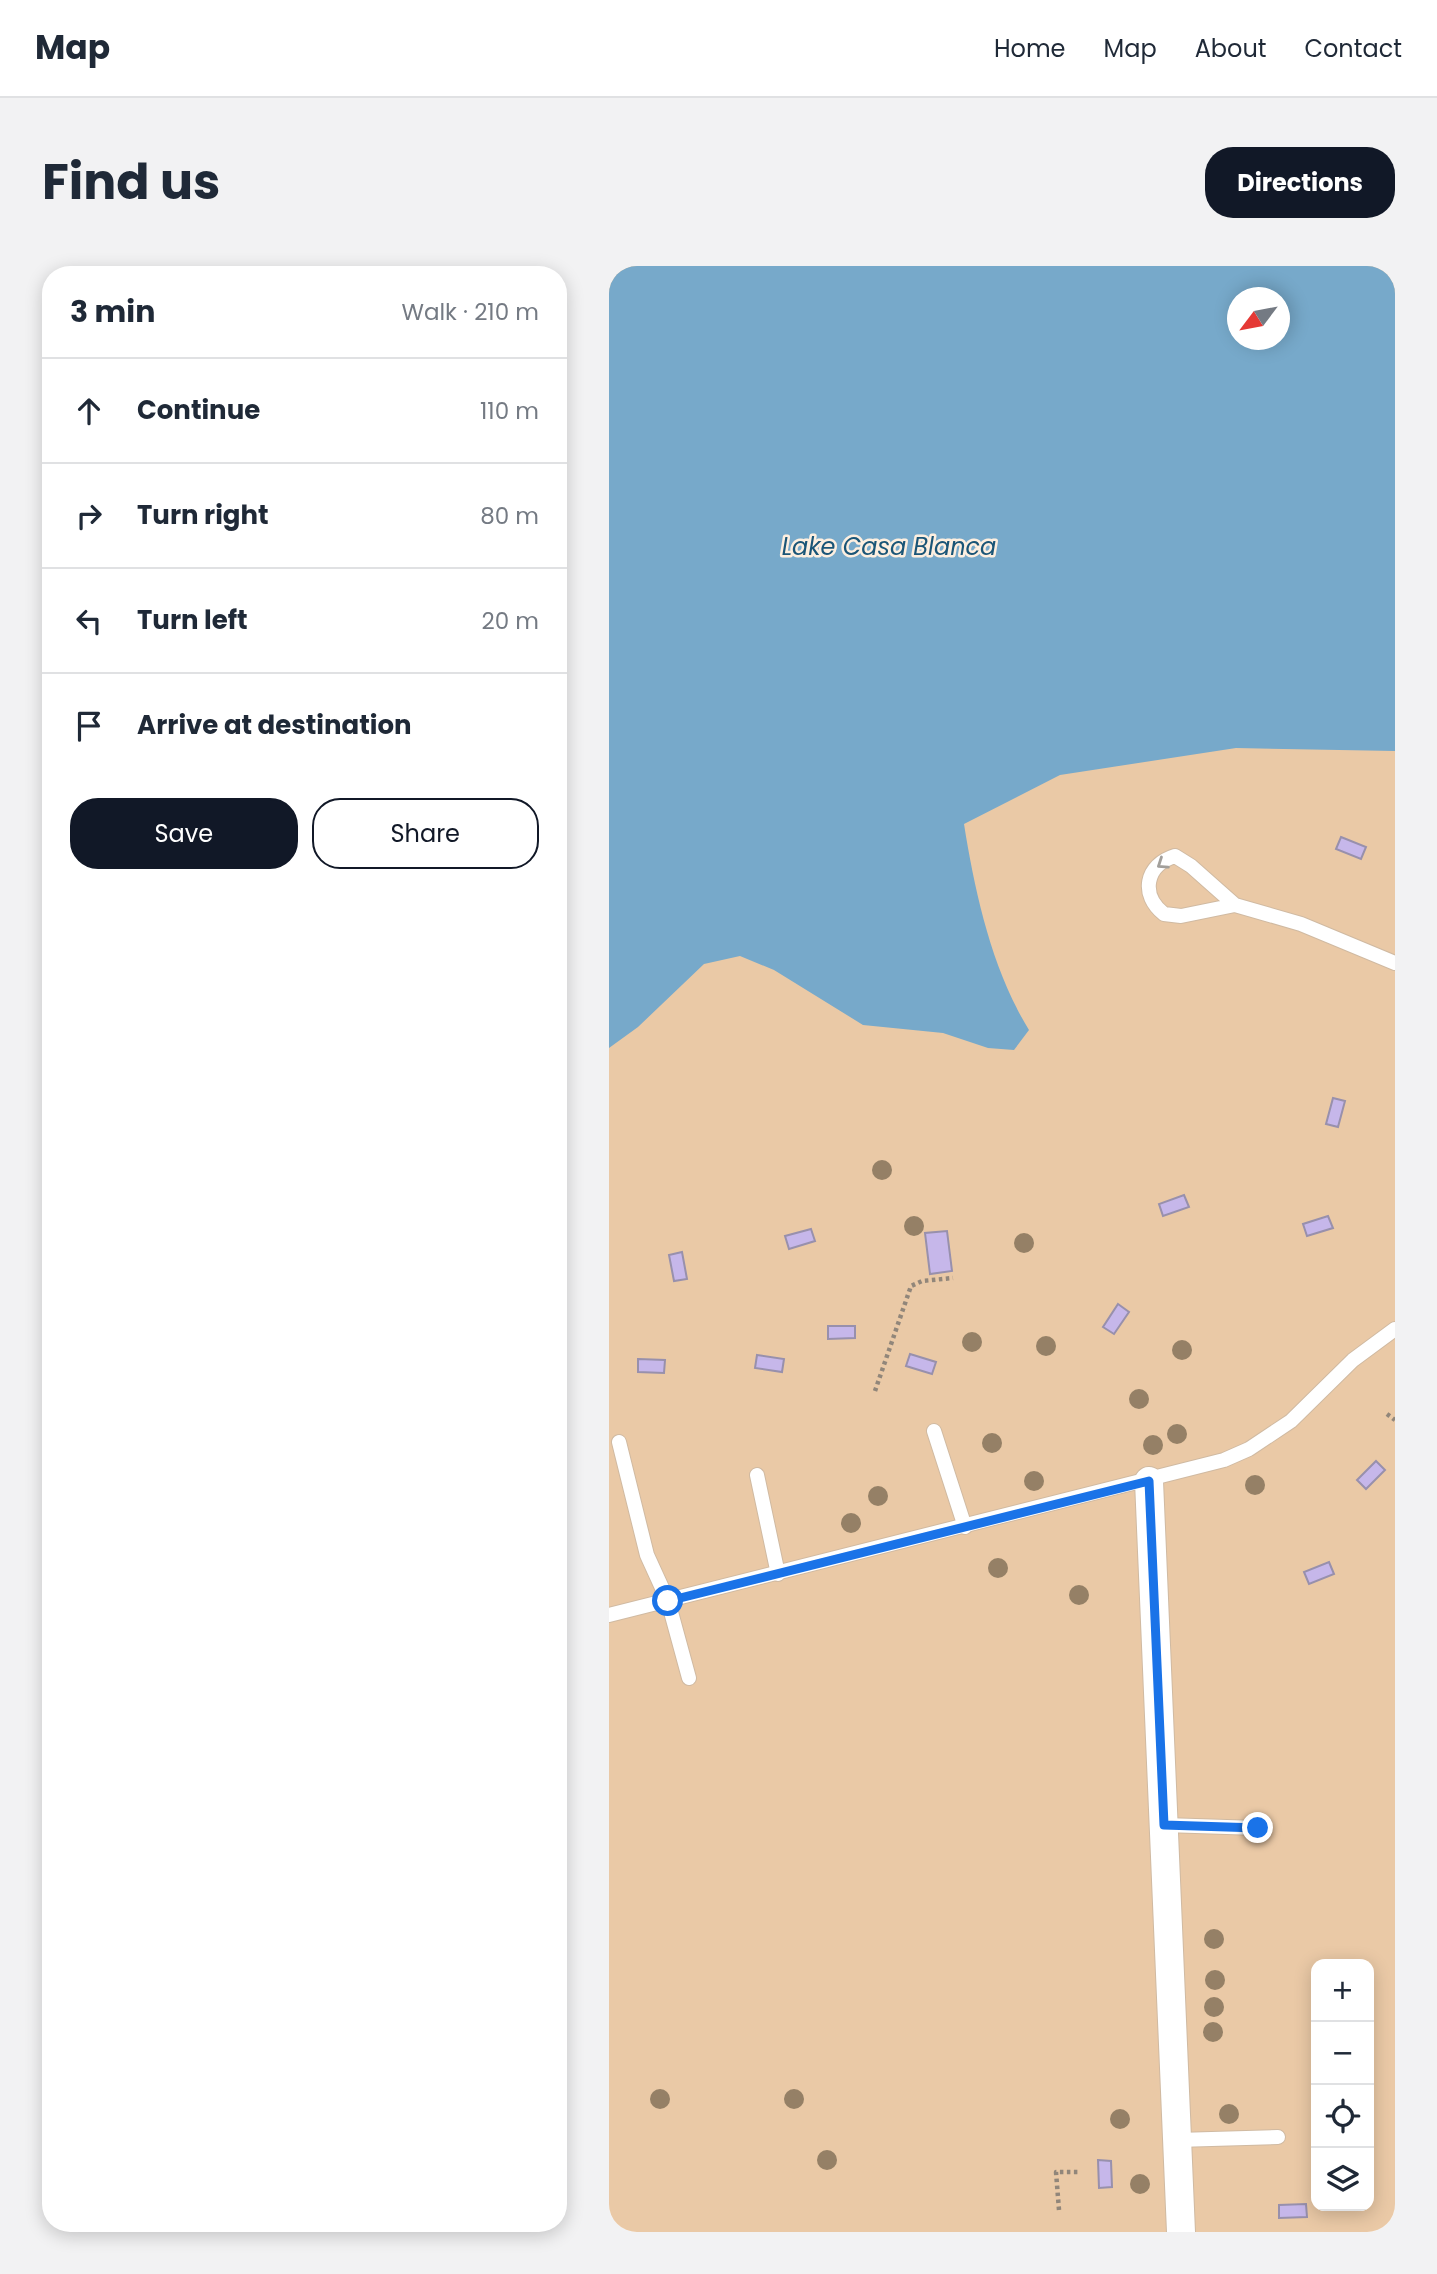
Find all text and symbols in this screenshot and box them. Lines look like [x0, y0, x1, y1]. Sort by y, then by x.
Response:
text: Map [35, 24, 110, 71]
text: Home [994, 32, 1066, 65]
text: Map [1104, 32, 1157, 65]
text: About [1195, 32, 1266, 65]
text: Contact [1304, 32, 1402, 65]
button: Directions [1205, 147, 1395, 218]
text: Find us [42, 148, 220, 216]
north arrow [1227, 287, 1290, 350]
text: 3 min [70, 290, 155, 333]
text: Walk · 210 m [401, 296, 539, 328]
icon: ahead [70, 392, 108, 430]
text: Continue [137, 392, 260, 428]
text: 110 m [480, 395, 539, 427]
icon: right [70, 497, 108, 535]
text: Turn right [137, 497, 269, 533]
text: 80 m [480, 500, 539, 532]
water label: Lake Casa Blanca [782, 530, 996, 563]
icon: left [70, 602, 108, 640]
text: Turn left [137, 602, 248, 638]
text: 20 m [481, 605, 539, 637]
icon: arrive [70, 707, 108, 745]
text: Arrive at destination [137, 707, 412, 743]
button: Save [70, 798, 298, 869]
button: Share [312, 798, 539, 869]
one-way arrow [1158, 856, 1170, 868]
route start [652, 1585, 683, 1616]
route end [1242, 1812, 1273, 1843]
map controls [1311, 1959, 1374, 2211]
button: + [1311, 1959, 1374, 2022]
button: − [1311, 2022, 1374, 2085]
button: locate [1311, 2085, 1374, 2148]
button: layers [1311, 2148, 1374, 2211]

